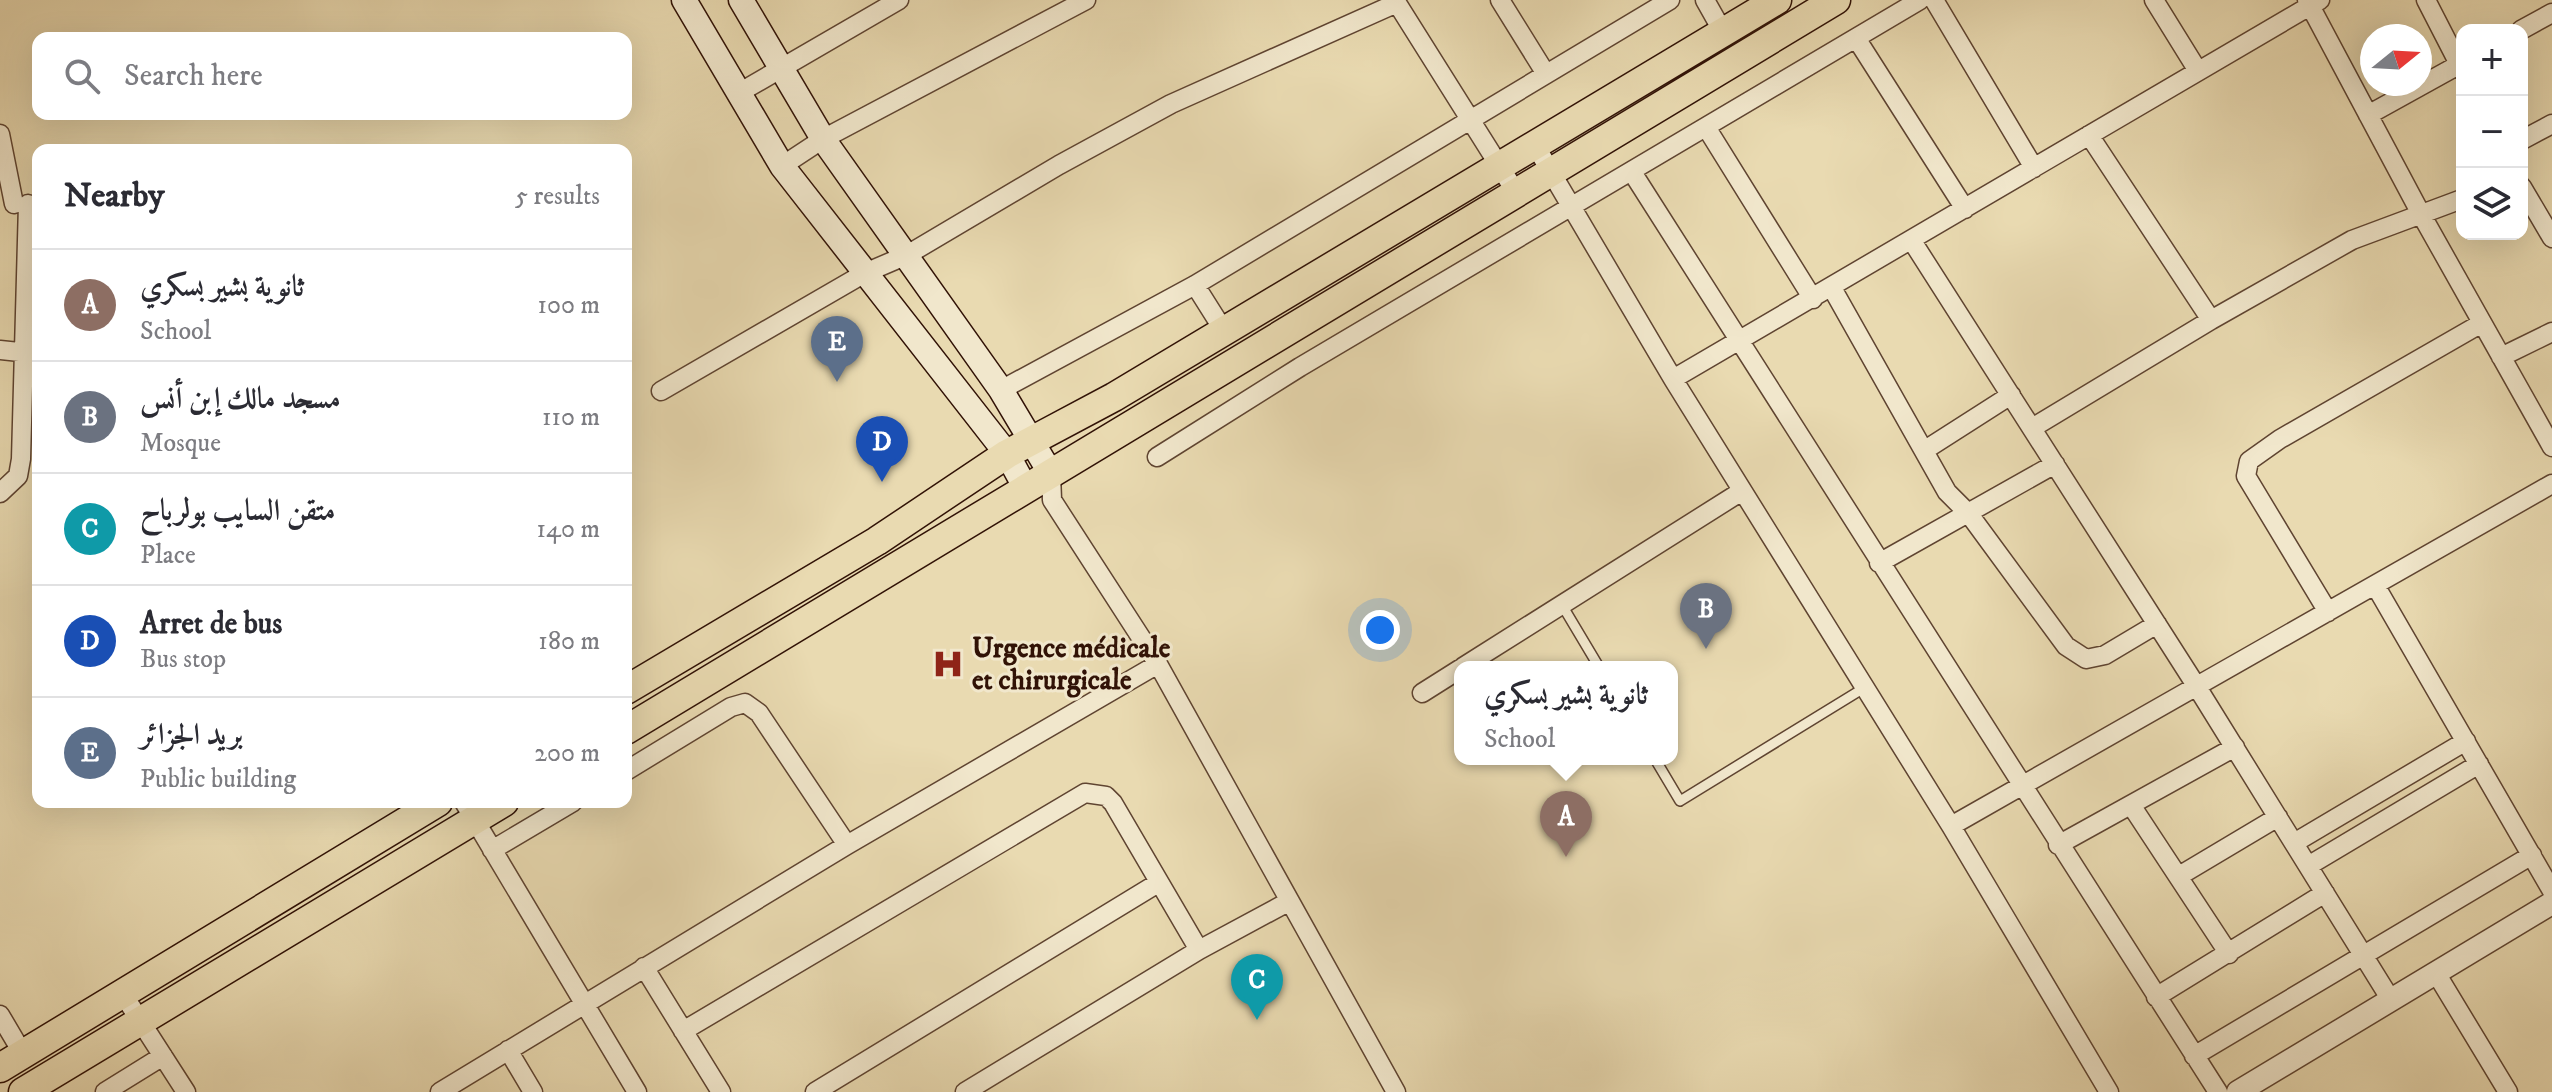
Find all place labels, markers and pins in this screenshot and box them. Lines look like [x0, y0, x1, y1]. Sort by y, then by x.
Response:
pin: E [811, 316, 863, 382]
pin: D [856, 416, 908, 482]
pin: B [1680, 583, 1732, 649]
place label: Urgence médicale et chirurgicale [972, 631, 1171, 698]
hospital icon: Urgence médicale et chirurgicale [931, 647, 965, 681]
pin: A [1540, 791, 1592, 857]
pin: C [1231, 954, 1283, 1020]

